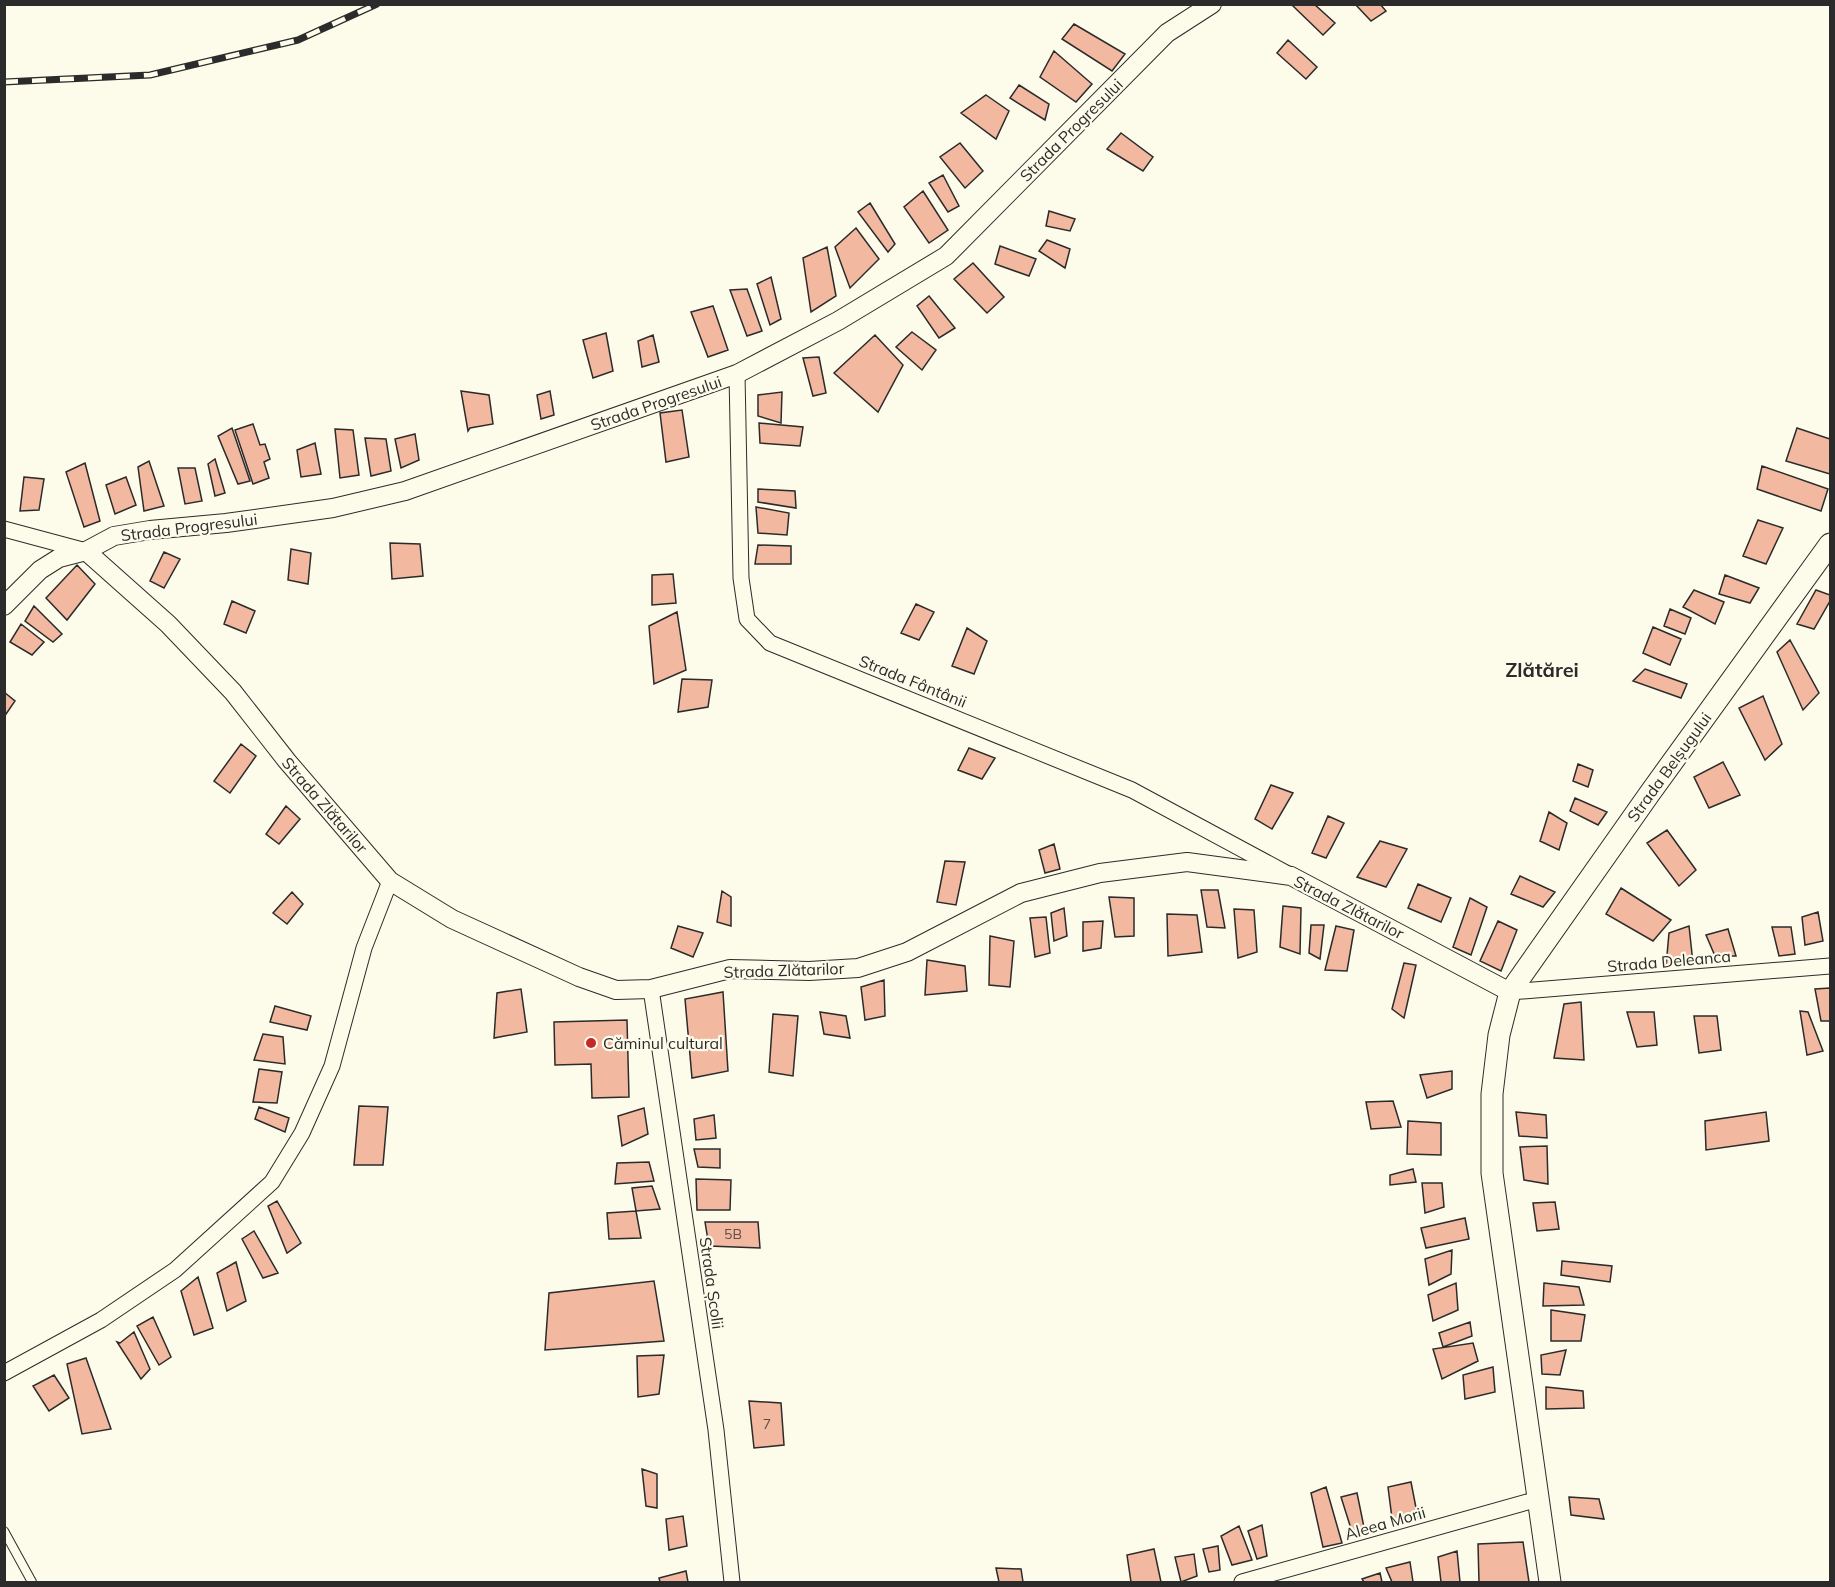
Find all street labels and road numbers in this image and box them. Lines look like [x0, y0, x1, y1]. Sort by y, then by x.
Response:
street label: Strada Progresului [1015, 74, 1127, 186]
street label: Strada Progresului [588, 371, 724, 435]
street label: Strada Progresului [120, 509, 258, 545]
street label: Strada Fântânii [856, 650, 970, 712]
street label: Strada Belșugului [1623, 708, 1715, 826]
street label: Strada Zlătarilor [278, 753, 372, 857]
street label: Strada Zlătarilor [1291, 871, 1408, 943]
street label: Strada Deleanca [1606, 946, 1732, 976]
street label: Strada Zlătarilor [723, 958, 845, 982]
street label: Strada Școlii [696, 1236, 728, 1330]
street label: Aleea Morii [1342, 1502, 1428, 1544]

